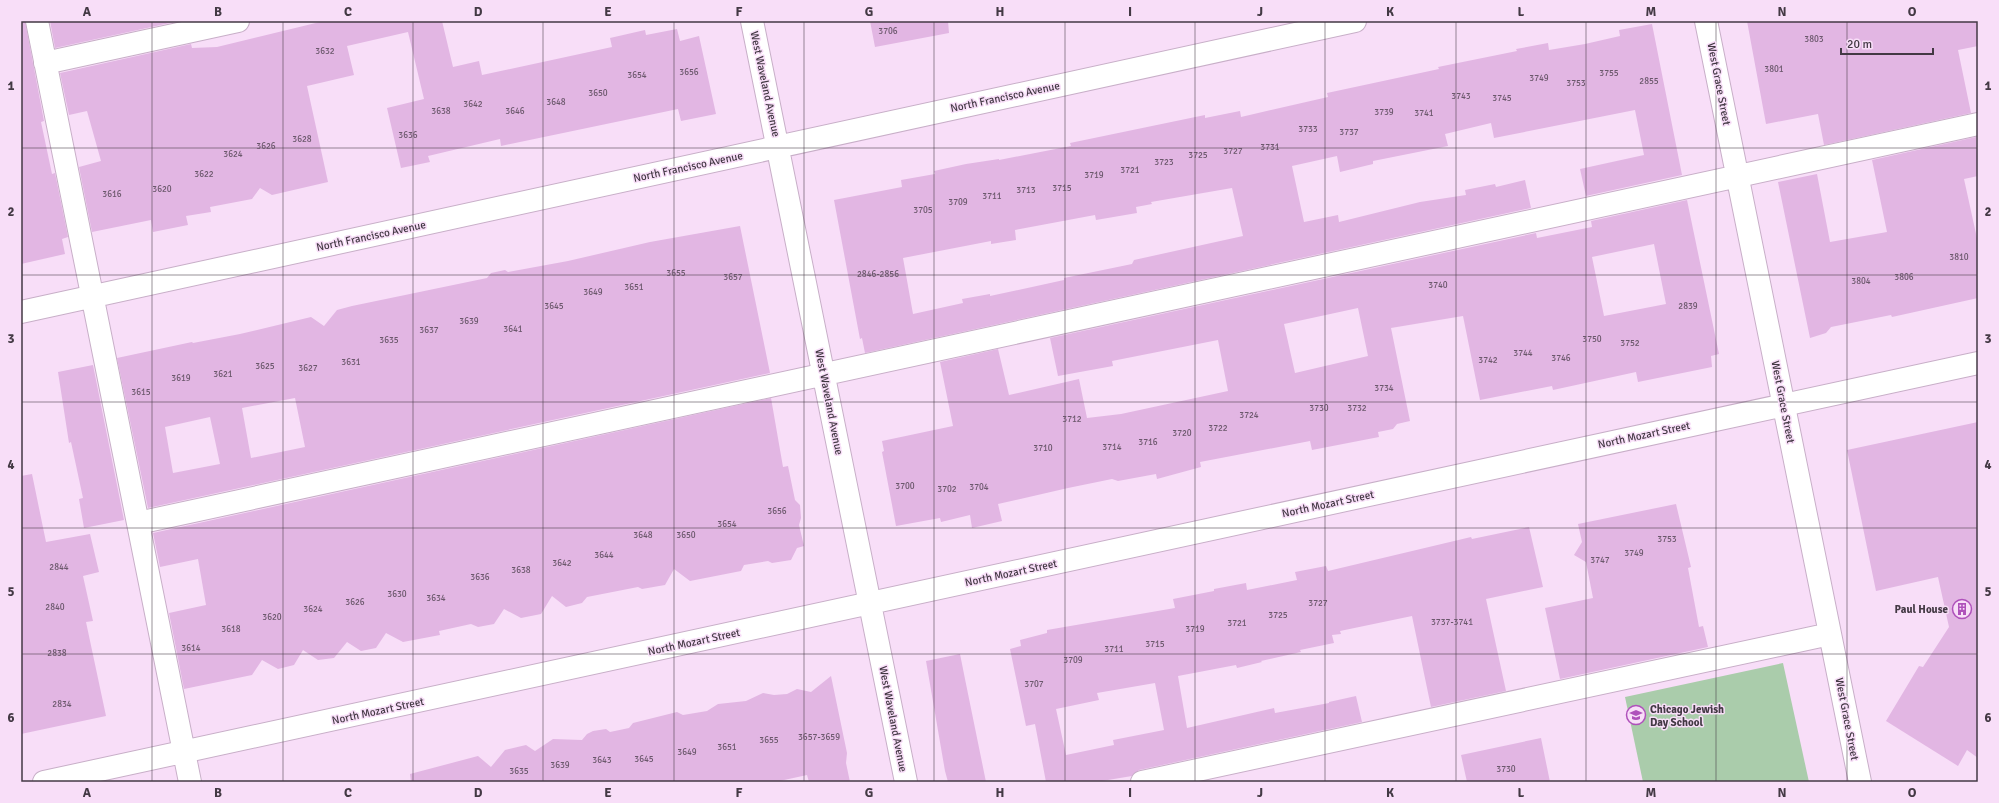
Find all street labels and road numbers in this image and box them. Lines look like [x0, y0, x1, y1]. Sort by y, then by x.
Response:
street label: West Waveland Avenue [747, 30, 783, 138]
street label: West Grace Street [1705, 42, 1733, 127]
street label: North Francisco Avenue [949, 79, 1061, 115]
street label: North Francisco Avenue [632, 149, 744, 185]
street label: North Francisco Avenue [315, 218, 427, 254]
street label: West Waveland Avenue [812, 348, 846, 456]
street label: West Grace Street [1769, 360, 1797, 445]
street label: North Mozart Street [1597, 419, 1691, 451]
street label: North Mozart Street [1281, 488, 1375, 520]
street label: North Mozart Street [964, 557, 1058, 589]
street label: North Mozart Street [647, 626, 741, 658]
street label: West Waveland Avenue [876, 665, 910, 773]
street label: West Grace Street [1833, 677, 1861, 762]
street label: North Mozart Street [331, 695, 425, 727]

